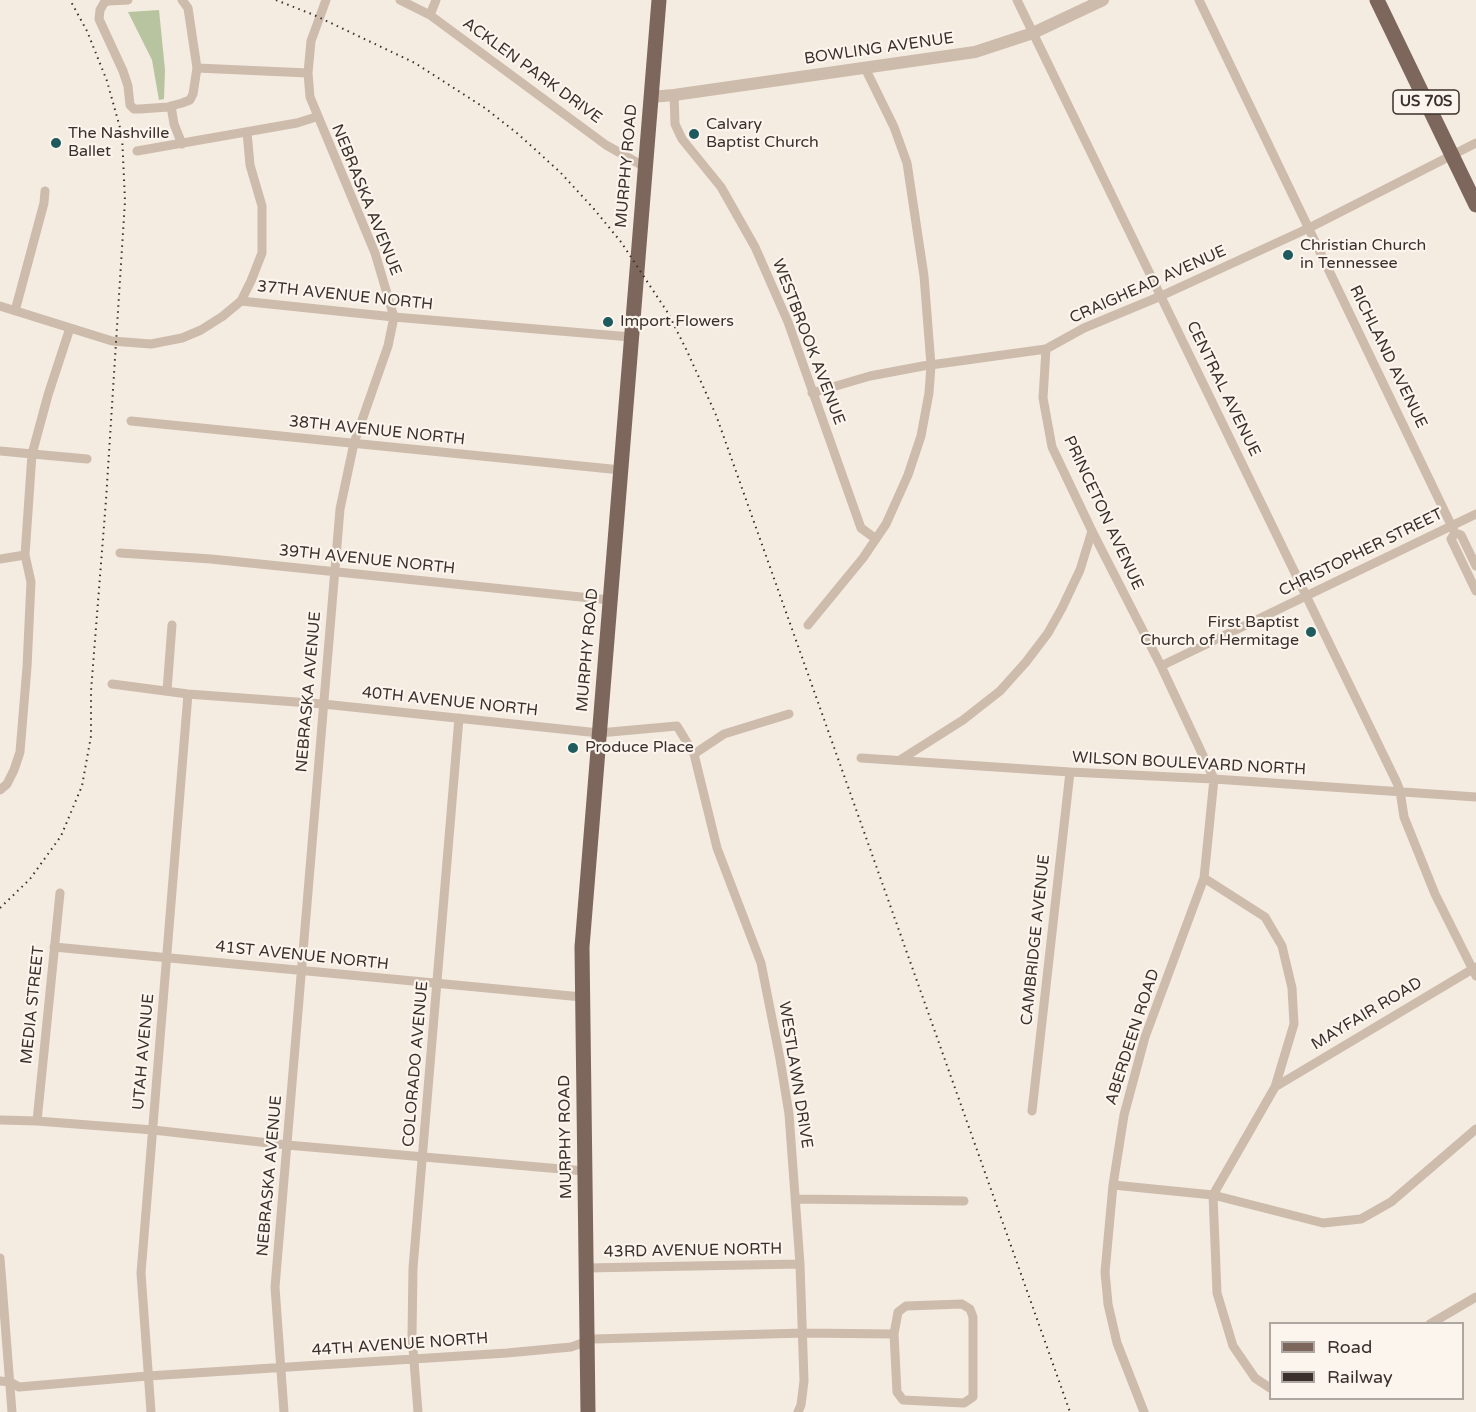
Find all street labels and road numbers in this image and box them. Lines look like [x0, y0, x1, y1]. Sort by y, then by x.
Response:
street label: ACKLEN PARK DRIVE [459, 14, 605, 128]
street label: BOWLING AVENUE [803, 29, 955, 69]
road number: US 70S [1393, 90, 1459, 114]
street label: MURPHY ROAD [612, 103, 642, 229]
street label: NEBRASKA AVENUE [327, 122, 405, 278]
street label: CRAIGHEAD AVENUE [1067, 242, 1229, 328]
street label: WESTBROOK AVENUE [767, 256, 849, 428]
street label: 37TH AVENUE NORTH [256, 277, 434, 315]
street label: RICHLAND AVENUE [1345, 282, 1431, 432]
street label: CENTRAL AVENUE [1182, 318, 1264, 460]
street label: 38TH AVENUE NORTH [288, 412, 466, 450]
street label: PRINCETON AVENUE [1059, 433, 1147, 593]
street label: CHRISTOPHER STREET [1276, 505, 1446, 601]
street label: 39TH AVENUE NORTH [278, 541, 456, 579]
street label: MURPHY ROAD [573, 587, 603, 713]
street label: NEBRASKA AVENUE [292, 611, 326, 773]
street label: 40TH AVENUE NORTH [361, 683, 539, 721]
street label: WILSON BOULEVARD NORTH [1071, 748, 1307, 780]
street label: CAMBRIDGE AVENUE [1017, 854, 1055, 1026]
street label: 41ST AVENUE NORTH [214, 937, 390, 975]
street label: MEDIA STREET [17, 945, 49, 1065]
street label: ABERDEEN ROAD [1102, 966, 1164, 1108]
street label: MAYFAIR ROAD [1308, 973, 1426, 1055]
street label: COLORADO AVENUE [399, 980, 433, 1148]
street label: UTAH AVENUE [129, 993, 159, 1111]
street label: WESTLAWN DRIVE [774, 1000, 816, 1150]
street label: MURPHY ROAD [555, 1075, 577, 1199]
street label: NEBRASKA AVENUE [253, 1095, 287, 1257]
street label: 43RD AVENUE NORTH [604, 1240, 782, 1262]
street label: 44TH AVENUE NORTH [311, 1329, 489, 1361]

